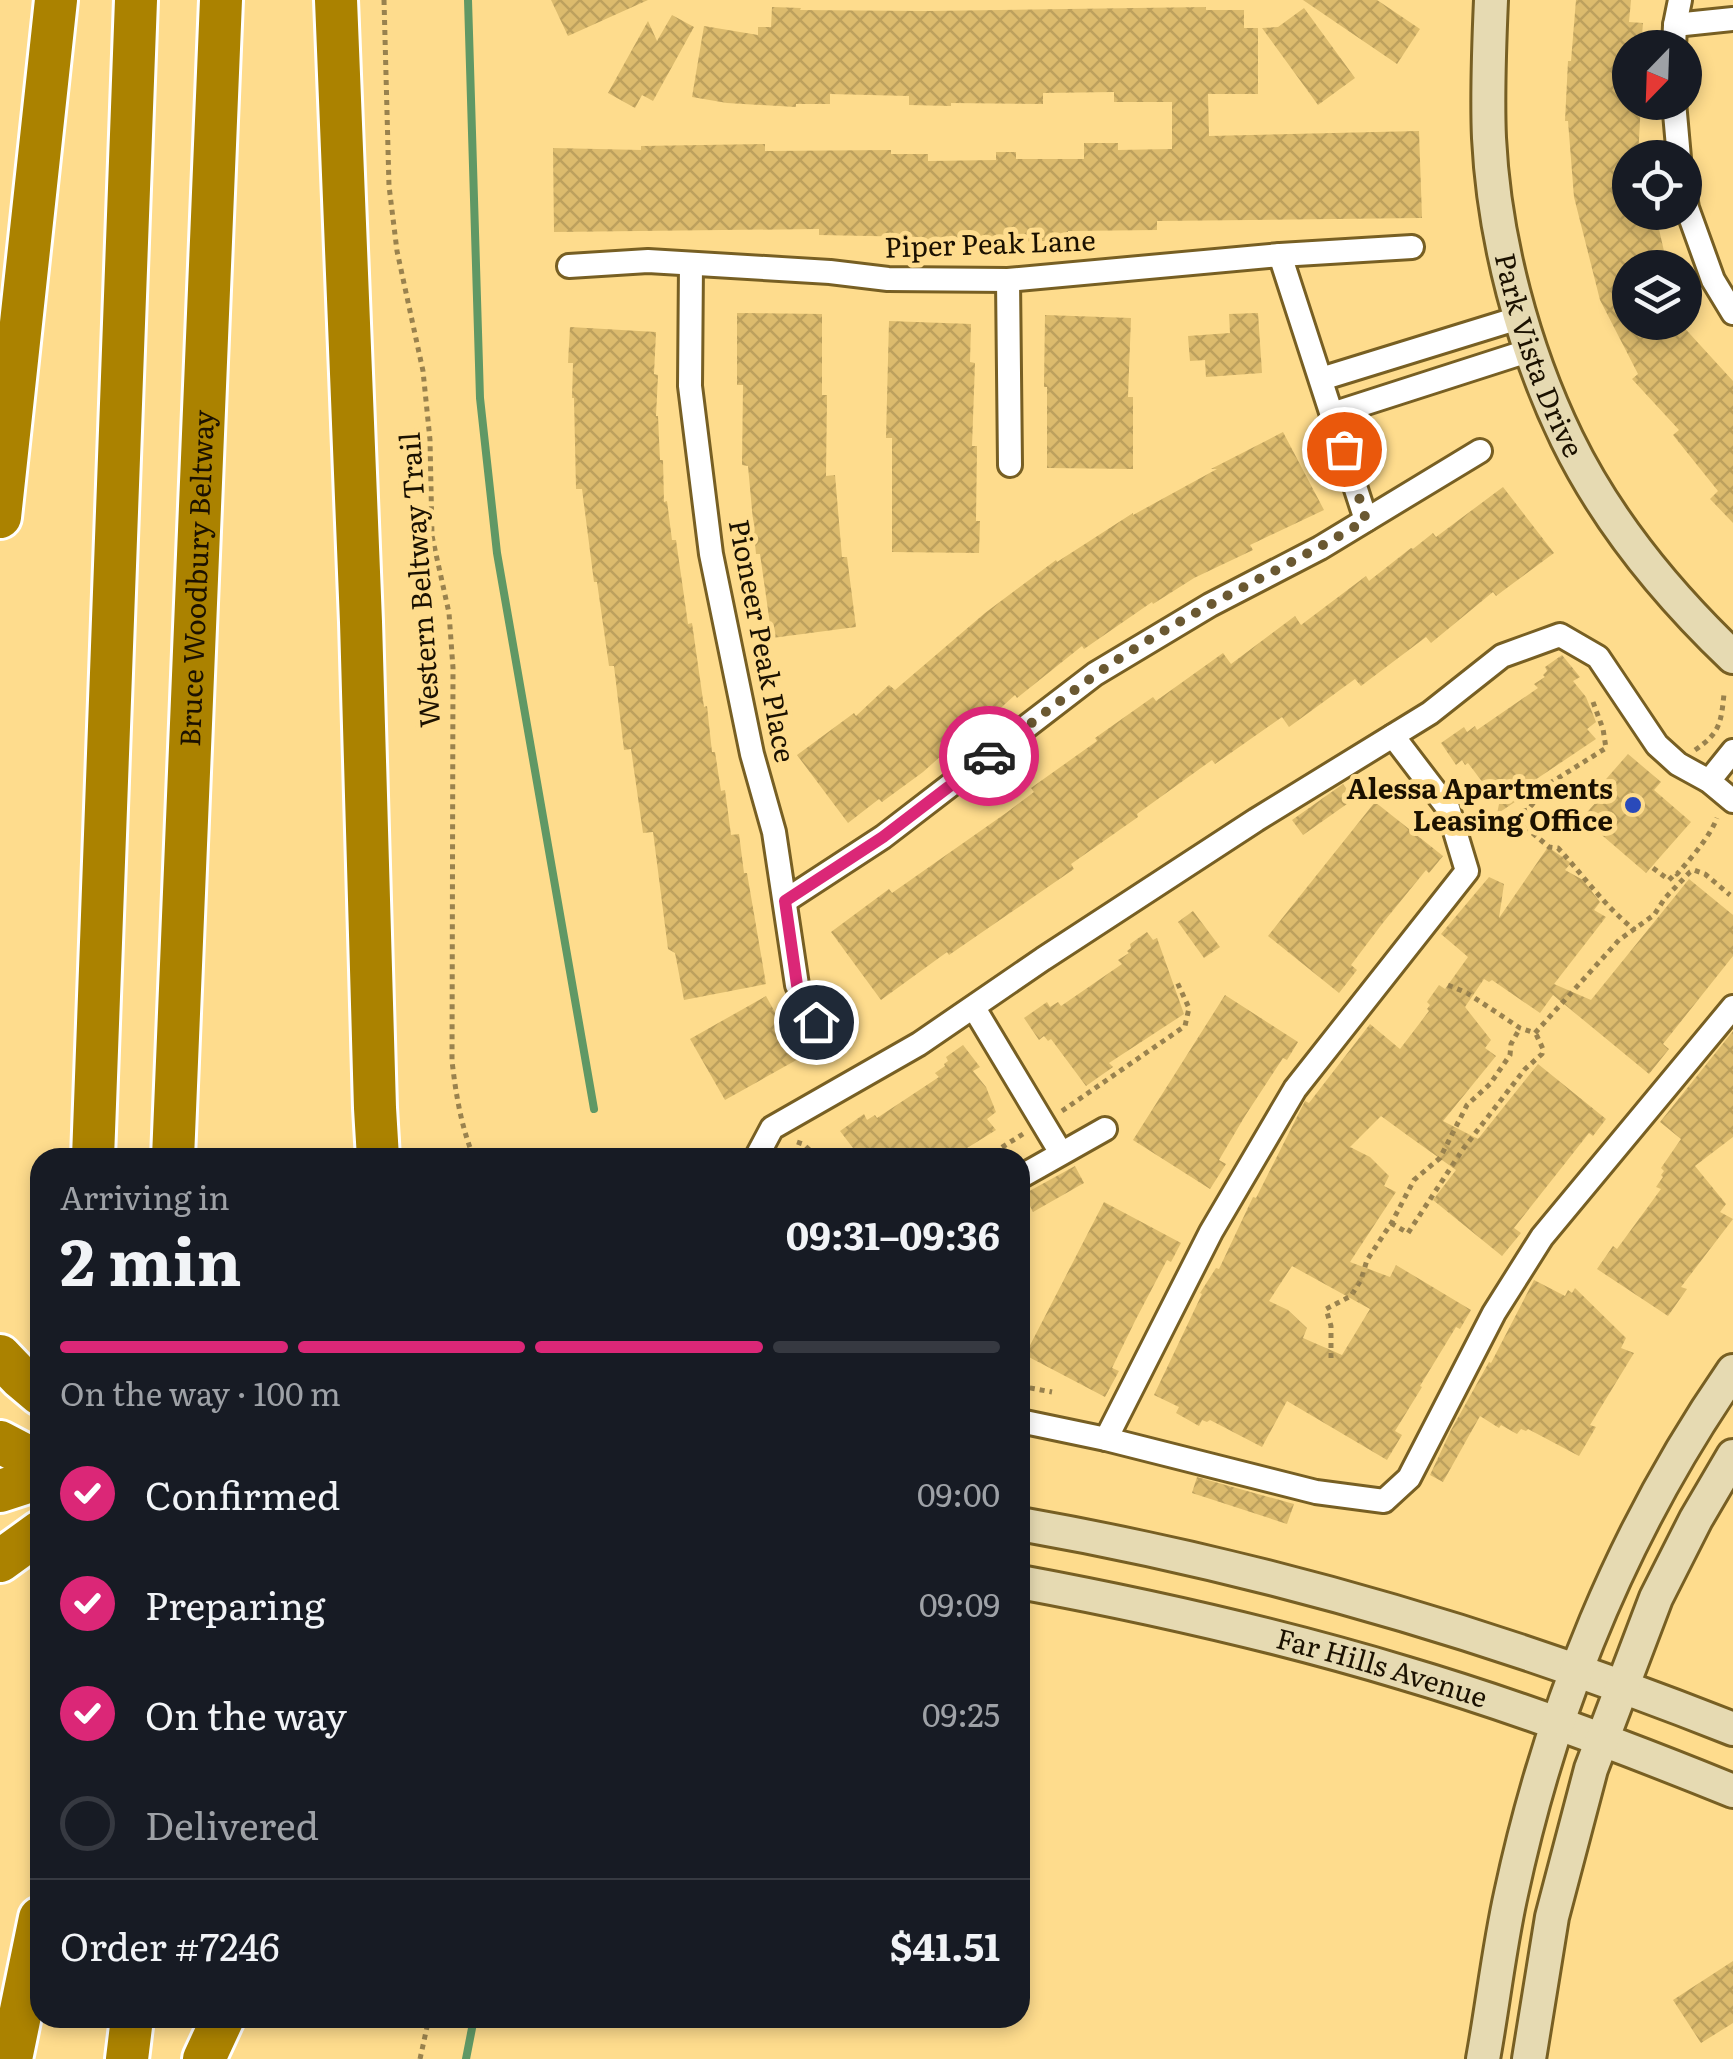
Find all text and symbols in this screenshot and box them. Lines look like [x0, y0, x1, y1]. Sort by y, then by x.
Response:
north arrow [1612, 30, 1702, 120]
map controls [1612, 30, 1702, 340]
button: locate [1612, 140, 1702, 230]
street label: Piper Peak Lane [884, 217, 1096, 267]
street label: Park Vista Drive [1486, 249, 1596, 464]
button: layers [1612, 250, 1702, 340]
pin [1302, 407, 1387, 492]
street label: Bruce Woodbury Beltway [167, 408, 223, 748]
icon: bag [1317, 422, 1372, 477]
street label: Western Beltway Trail [387, 431, 449, 729]
street label: Pioneer Peak Place [720, 515, 808, 766]
courier [939, 706, 1039, 806]
icon: car [962, 729, 1017, 784]
place label: Alessa Apartments Leasing Office [1347, 766, 1613, 840]
marker: Alessa Apartments Leasing Office [1622, 794, 1644, 816]
pin [774, 980, 859, 1065]
icon: home [789, 995, 844, 1050]
text: Arriving in [60, 1172, 230, 1220]
text: 09:31–09:36 [786, 1205, 1000, 1262]
text: 2 min [60, 1209, 242, 1306]
text: On the way · 100 m [60, 1368, 341, 1416]
text: Confirmed [145, 1465, 340, 1522]
icon: check [60, 1466, 115, 1521]
text: 09:00 [917, 1469, 1000, 1517]
text: Preparing [145, 1575, 325, 1632]
icon: check [60, 1576, 115, 1631]
text: 09:09 [919, 1579, 1000, 1627]
street label: Far Hills Avenue [1272, 1616, 1493, 1717]
text: On the way [145, 1685, 347, 1742]
icon: check [60, 1686, 115, 1741]
text: 09:25 [922, 1689, 1000, 1737]
text: Delivered [145, 1795, 319, 1852]
text: Order #7246 [60, 1916, 280, 1973]
text: $41.51 [890, 1916, 1000, 1973]

